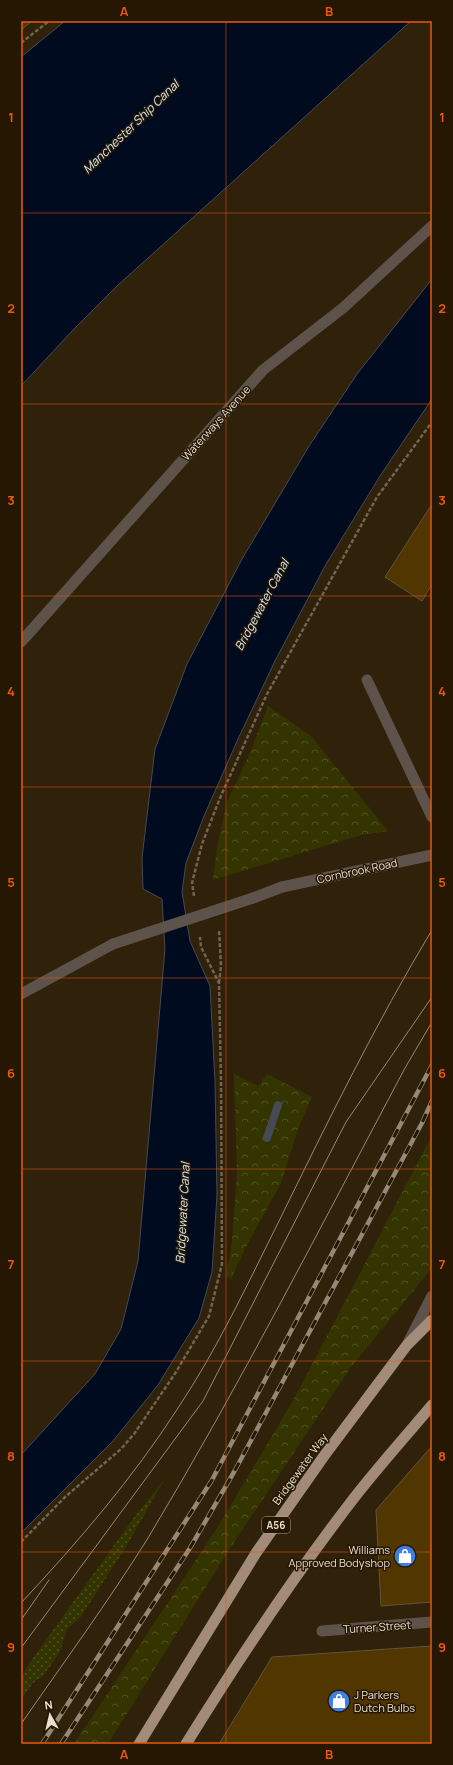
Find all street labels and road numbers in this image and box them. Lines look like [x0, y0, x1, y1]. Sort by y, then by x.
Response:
street label: Waterways Avenue [178, 382, 254, 463]
street label: Cornbrook Road [315, 855, 399, 886]
street label: Bridgewater Way [269, 1430, 331, 1507]
road number: A56 [262, 1517, 290, 1533]
street label: Turner Street [343, 1617, 411, 1636]

